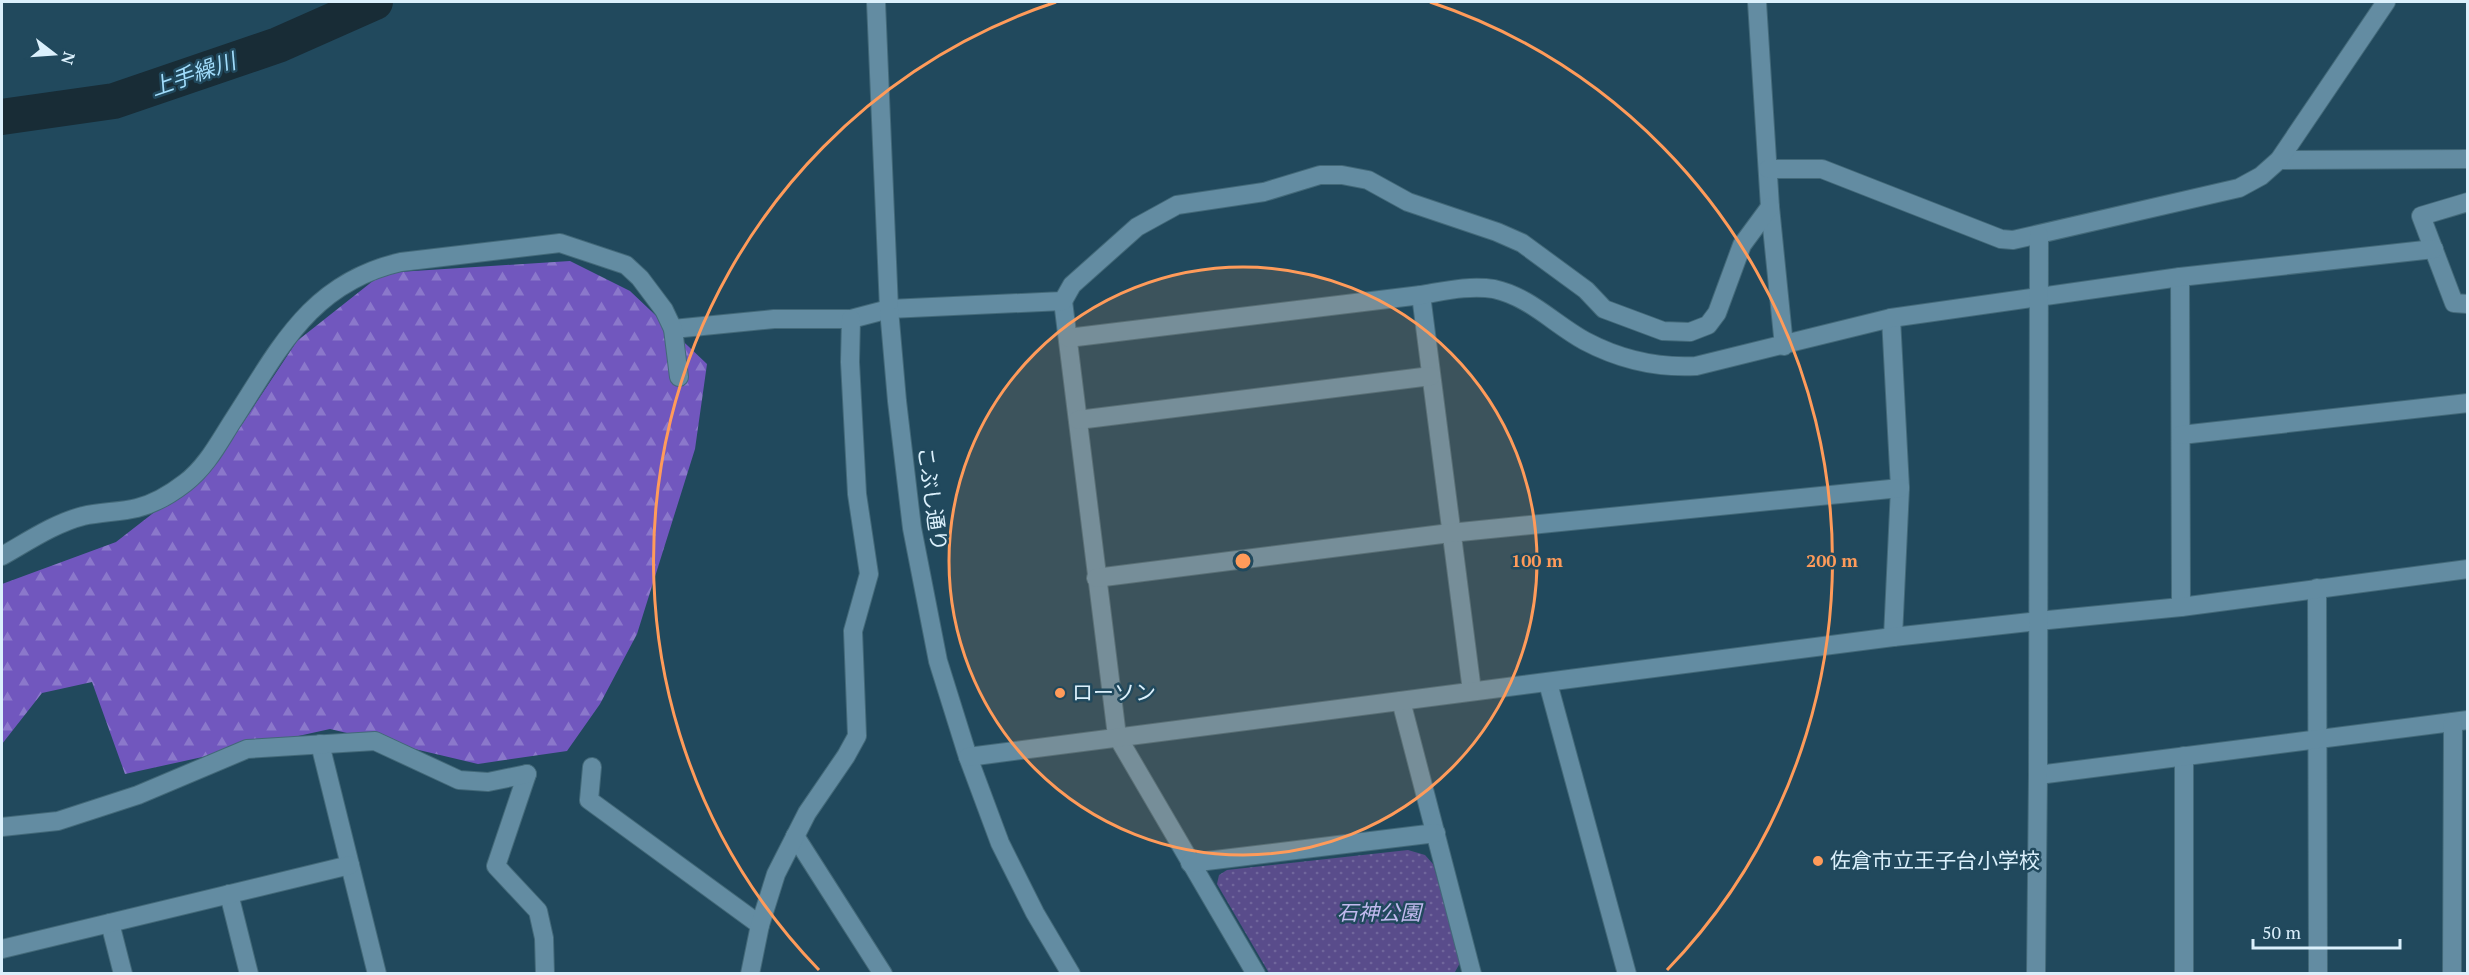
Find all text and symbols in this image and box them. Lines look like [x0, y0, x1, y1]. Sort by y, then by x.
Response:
north arrow [24, 24, 84, 84]
water label: 上手繰川 [147, 45, 241, 102]
text: N [56, 49, 81, 67]
street label: こぶし通り [912, 445, 954, 553]
text: 100 m [1511, 548, 1563, 572]
text: 200 m [1806, 548, 1858, 572]
centre of rings [1233, 551, 1253, 571]
place label: ローソン [1072, 678, 1156, 706]
marker: ローソン [1053, 686, 1067, 700]
place label: 佐倉市立王子台小学校 [1830, 846, 2040, 874]
marker: 佐倉市立王子台小学校 [1811, 854, 1825, 868]
park label: 石神公園 [1337, 898, 1424, 926]
scale bar [2253, 912, 2400, 950]
text: 50 m [2262, 920, 2302, 944]

